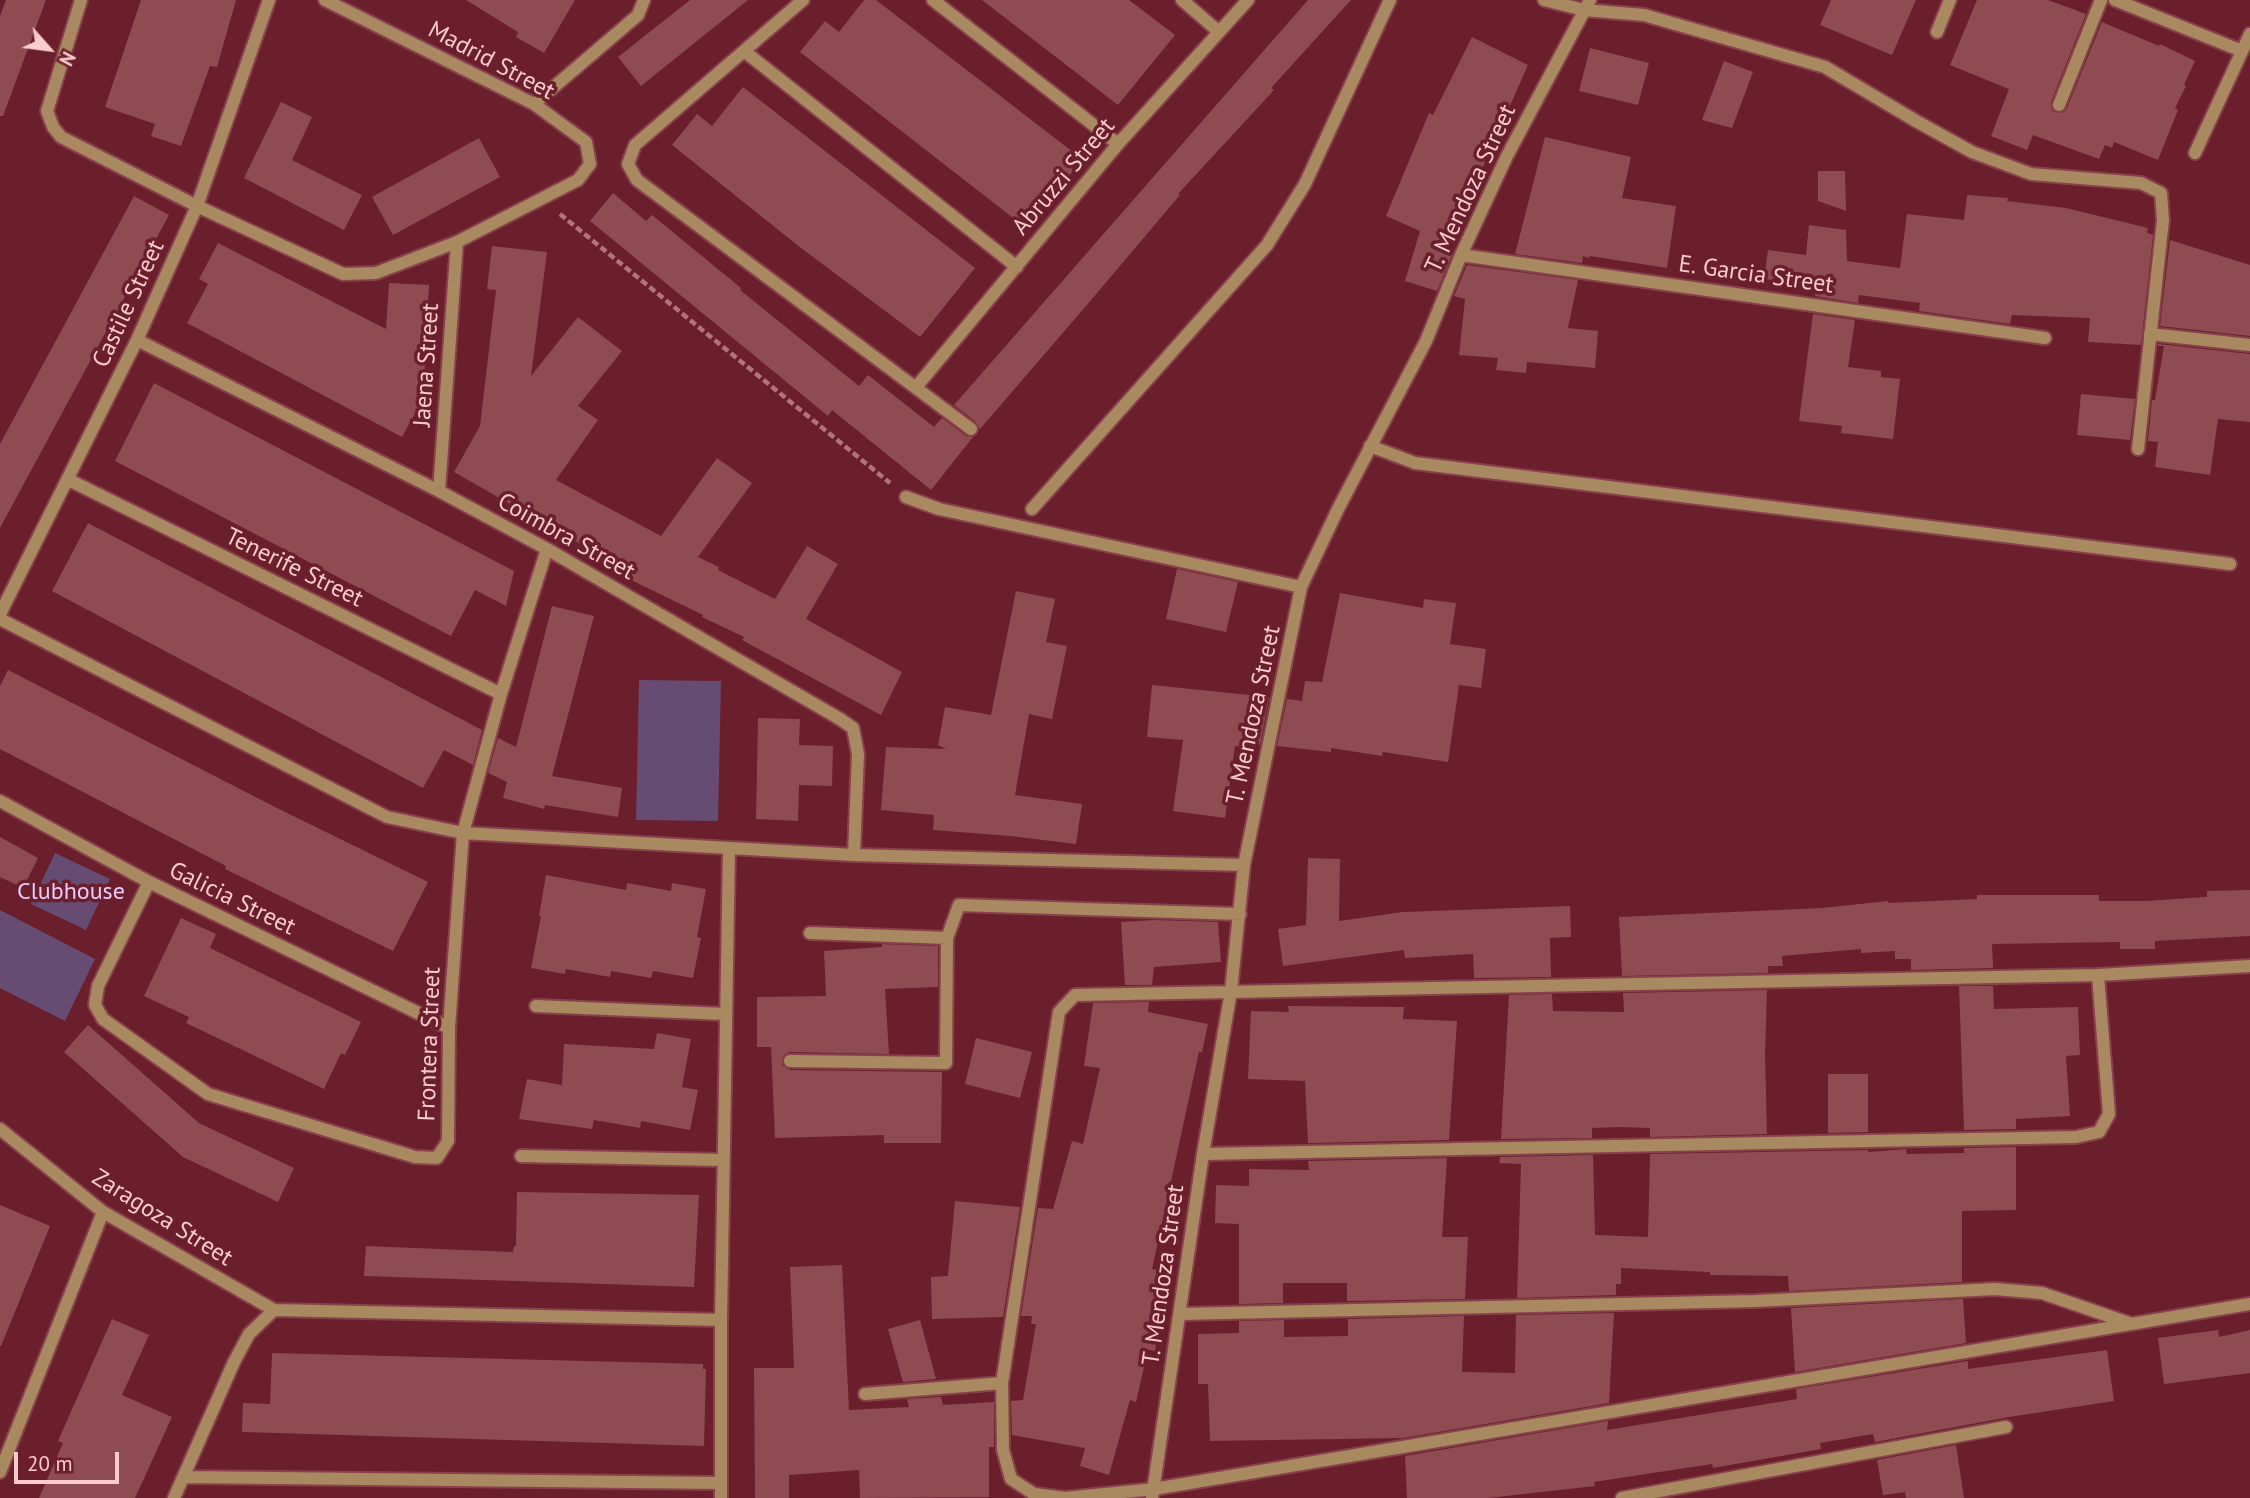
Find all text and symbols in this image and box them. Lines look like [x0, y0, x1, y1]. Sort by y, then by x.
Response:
north arrow [14, 14, 84, 84]
street label: Madrid Street [423, 16, 559, 106]
text: N [54, 48, 81, 70]
street label: T. Mendoza Street [1419, 100, 1523, 278]
street label: Abruzzi Street [1007, 113, 1121, 241]
street label: Castile Street [87, 236, 171, 372]
street label: E. Garcia Street [1677, 250, 1835, 300]
street label: Jaena Street [408, 302, 446, 428]
street label: Coimbra Street [492, 487, 640, 587]
street label: Tenerife Street [220, 522, 368, 614]
street label: T. Mendoza Street [1221, 623, 1287, 807]
street label: Galicia Street [164, 856, 300, 942]
park label: Clubhouse [17, 878, 125, 906]
street label: Frontera Street [413, 966, 447, 1122]
street label: Zaragoza Street [86, 1163, 238, 1273]
street label: T. Mendoza Street [1137, 1183, 1191, 1367]
scale bar [18, 1438, 122, 1482]
text: 20 m [27, 1450, 73, 1477]

